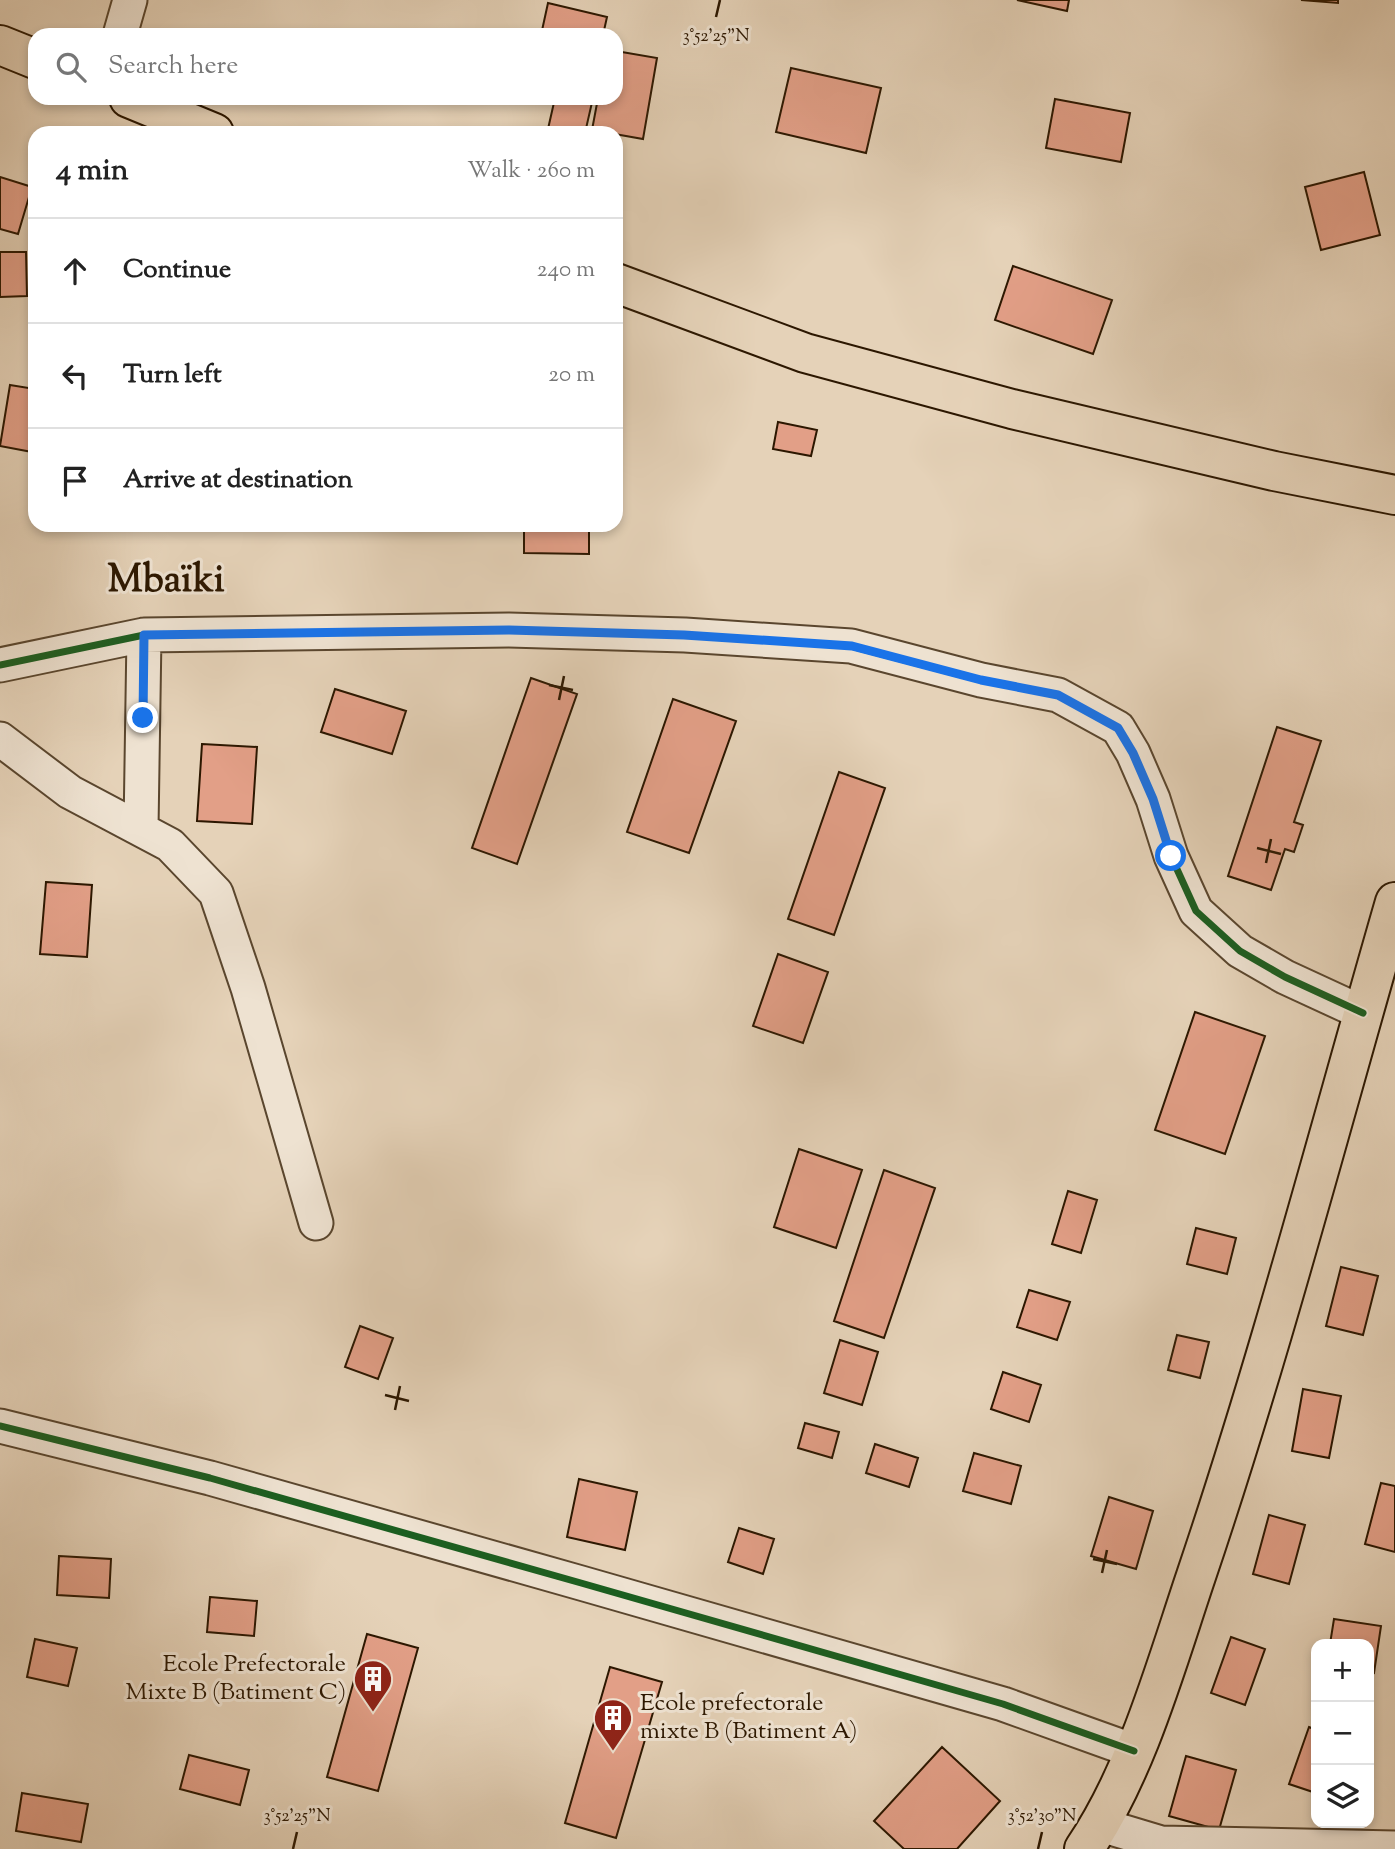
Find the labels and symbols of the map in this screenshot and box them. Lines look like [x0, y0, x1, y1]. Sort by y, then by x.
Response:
text: 3°52'25"N [682, 24, 750, 50]
district label: Mbaïki [107, 555, 225, 609]
route end [127, 702, 158, 733]
route start [1155, 840, 1186, 871]
place label: Ecole Prefectorale Mixte B (Batiment C) [125, 1648, 346, 1710]
building icon: Ecole Prefectorale Mixte B (Batiment C) [352, 1658, 394, 1713]
place label: Ecole prefectorale mixte B (Batiment A) [640, 1687, 857, 1749]
building icon: Ecole prefectorale mixte B (Batiment A) [592, 1697, 634, 1752]
text: 3°52'25"N [263, 1804, 331, 1830]
text: 3°52'30"N [1008, 1804, 1076, 1830]

